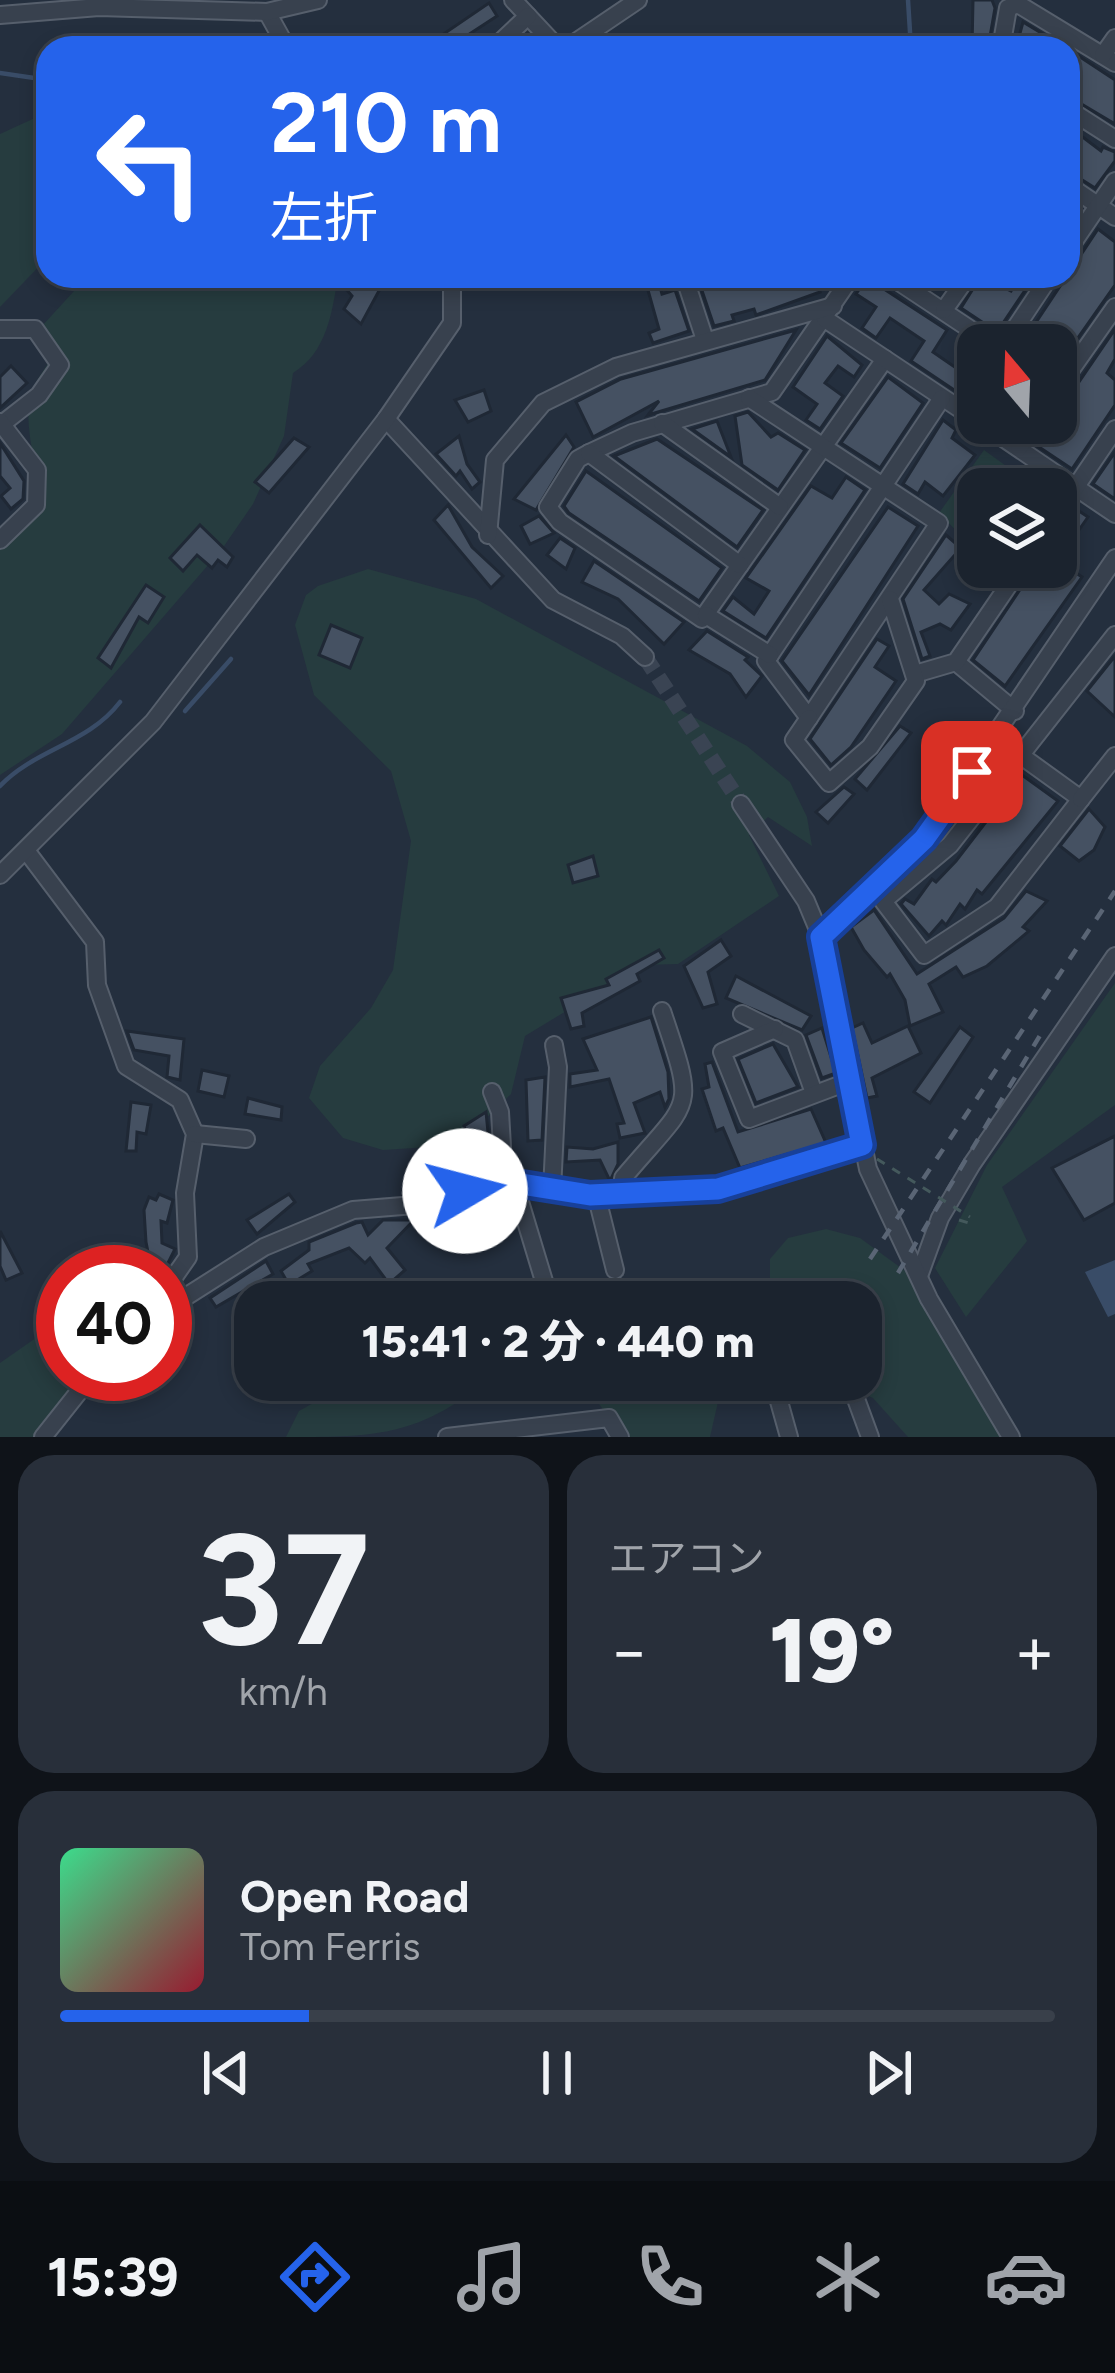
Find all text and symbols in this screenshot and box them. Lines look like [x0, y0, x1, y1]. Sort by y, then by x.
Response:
text: 210 m [270, 72, 502, 173]
icon: left [72, 84, 228, 240]
text: 左折 [270, 186, 378, 251]
north arrow [957, 324, 1077, 444]
map controls [957, 324, 1077, 588]
button: layers [957, 468, 1077, 588]
pin [921, 721, 1023, 823]
icon: arrive [939, 739, 1005, 805]
position arrow [402, 1128, 528, 1254]
speed limit sign: 40 [36, 1245, 192, 1401]
text: 15:41 · 2 分 · 440 m [362, 1314, 754, 1368]
text: 37 [197, 1496, 370, 1683]
text: エアコン [609, 1535, 765, 1582]
text: 19° [769, 1596, 895, 1705]
text: − [609, 1611, 650, 1691]
text: + [1014, 1611, 1055, 1691]
text: km/h [239, 1668, 328, 1715]
text: Open Road [240, 1869, 470, 1923]
text: Tom Ferris [240, 1923, 420, 1970]
icon: previous [193, 2040, 259, 2106]
icon: pause [524, 2040, 590, 2106]
icon: next [856, 2040, 922, 2106]
icon: directions [273, 2235, 357, 2319]
icon: music [450, 2235, 534, 2319]
icon: phone [628, 2235, 712, 2319]
icon: climate [806, 2235, 890, 2319]
icon: car [984, 2235, 1068, 2319]
text: 15:39 [47, 2245, 179, 2310]

